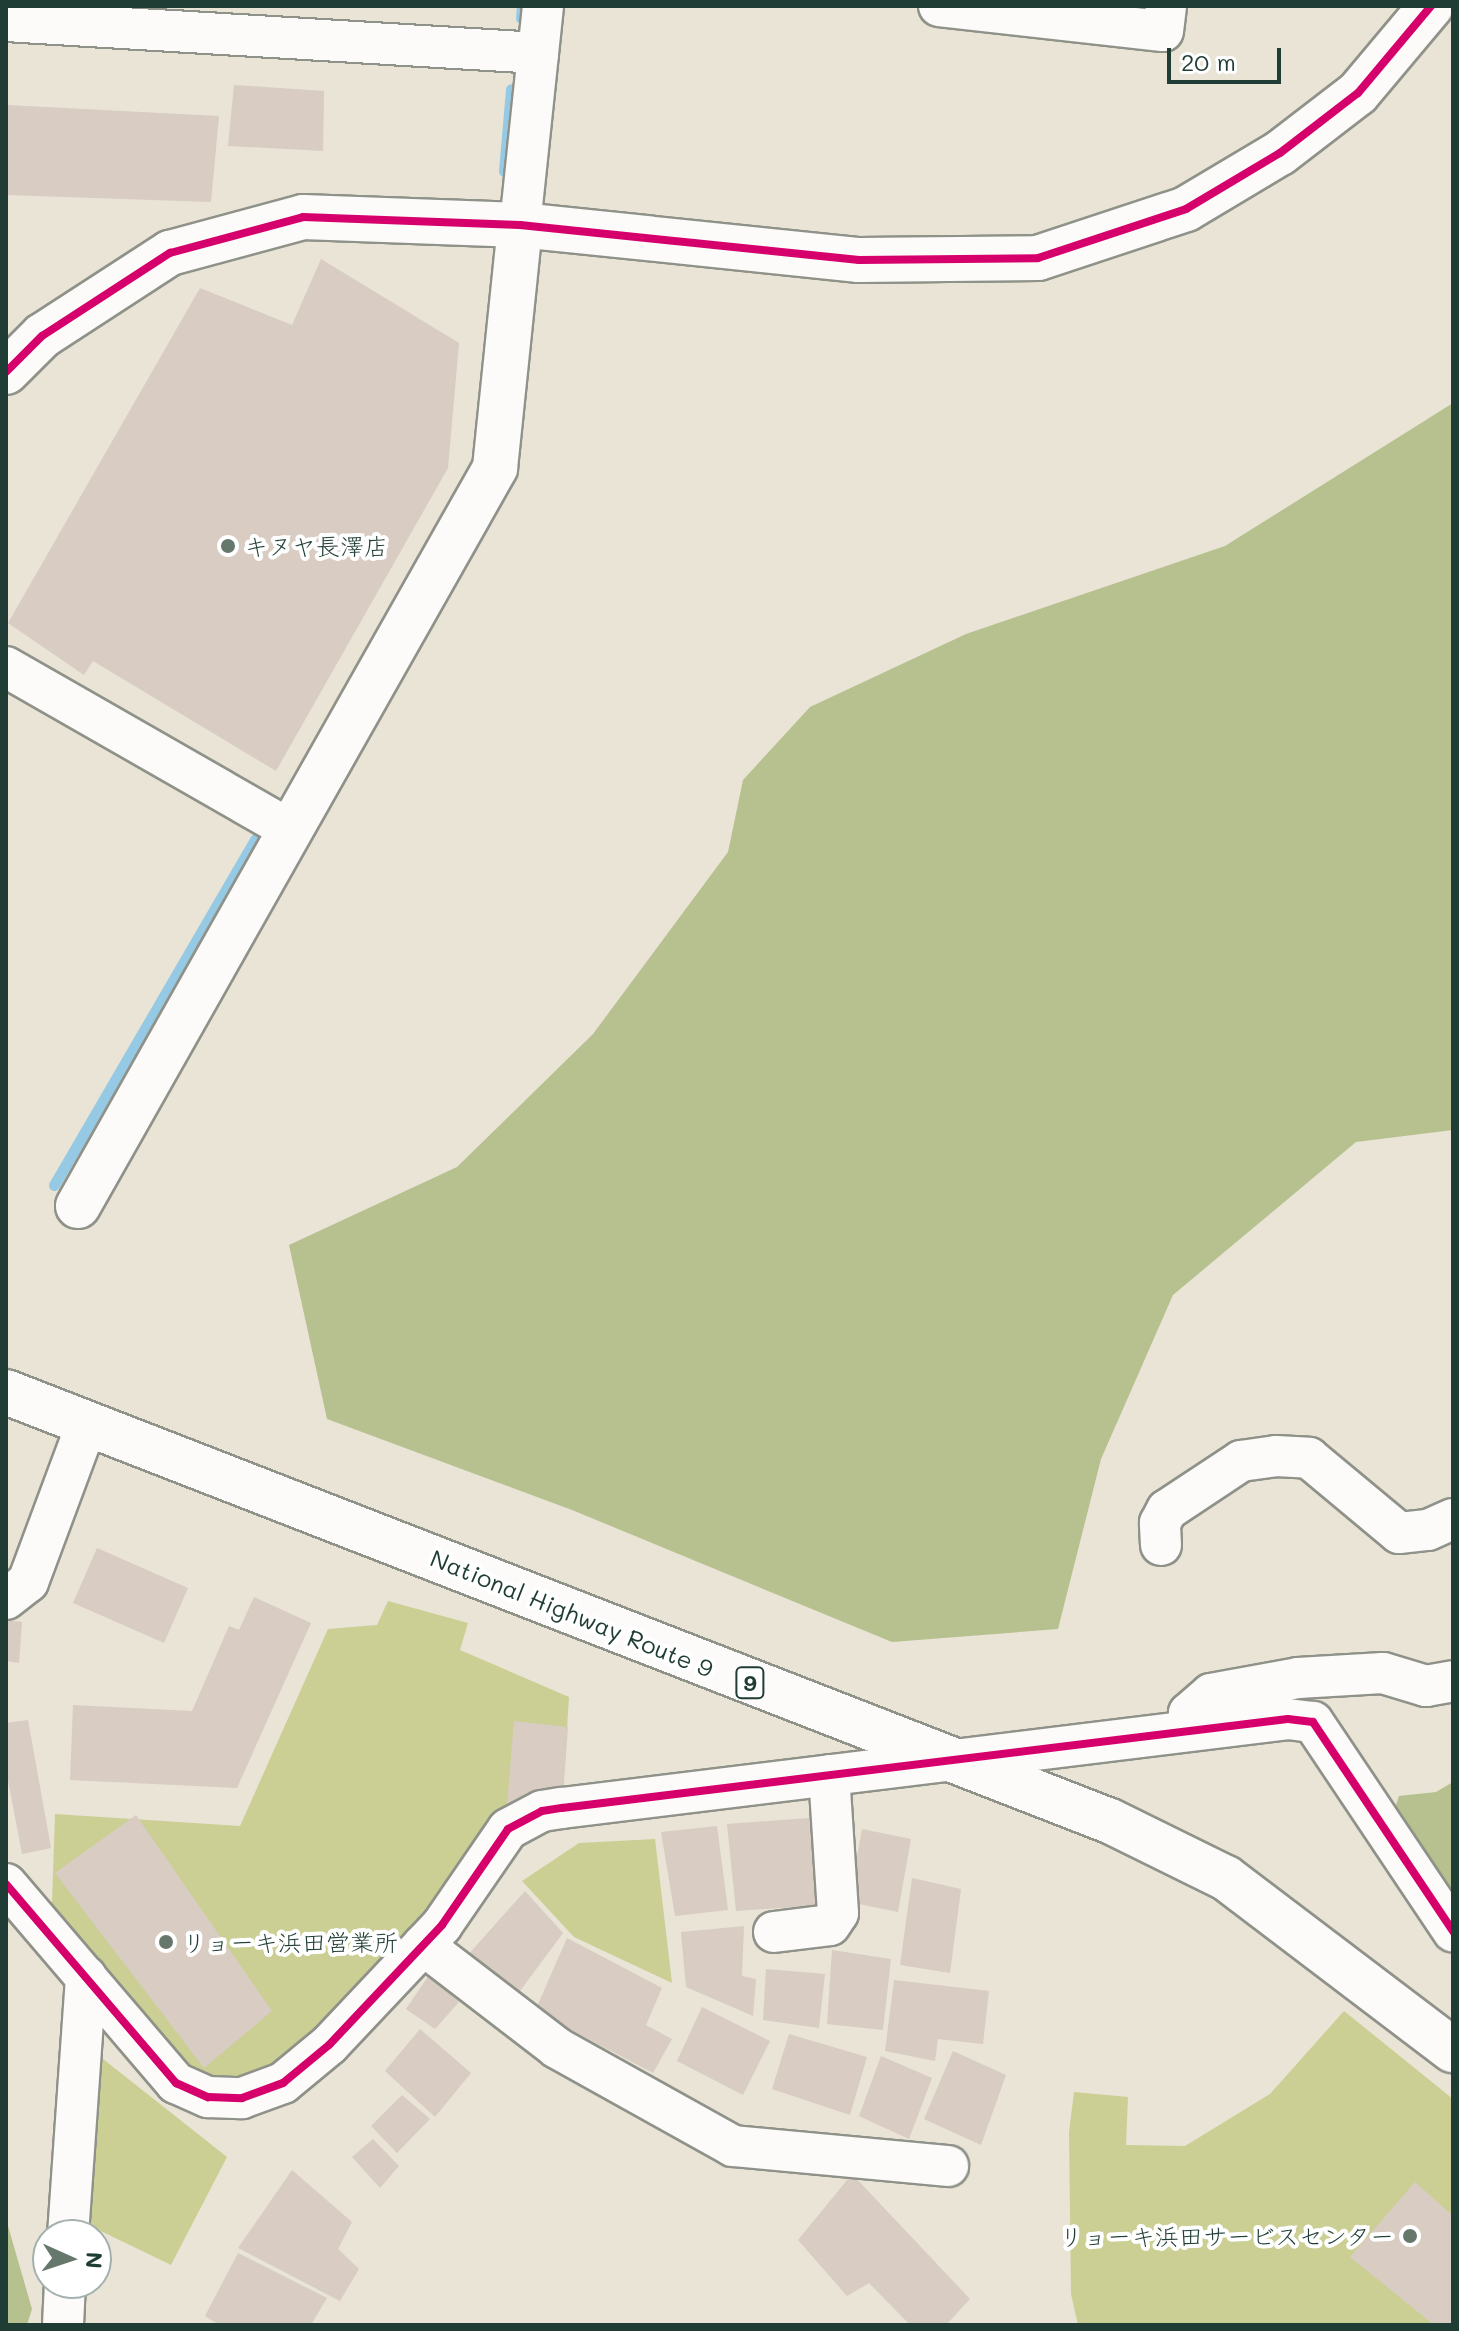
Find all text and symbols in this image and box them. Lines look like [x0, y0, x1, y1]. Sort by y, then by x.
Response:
scale bar [1171, 32, 1285, 82]
text: 20 m [1181, 46, 1236, 77]
place label: キヌヤ長澤店 [244, 532, 388, 560]
marker: キヌヤ長澤店 [219, 537, 237, 555]
street label: National Highway Route 9 [426, 1543, 718, 1683]
road number: 9 [734, 1665, 766, 1701]
place label: リョーキ浜田営業所 [182, 1928, 398, 1956]
marker: リョーキ浜田営業所 [157, 1933, 175, 1951]
north arrow [32, 2219, 112, 2299]
place label: リョーキ浜田サービスセンター [1058, 2222, 1394, 2250]
marker: リョーキ浜田サービスセンター [1401, 2227, 1419, 2245]
text: N [80, 2251, 109, 2269]

